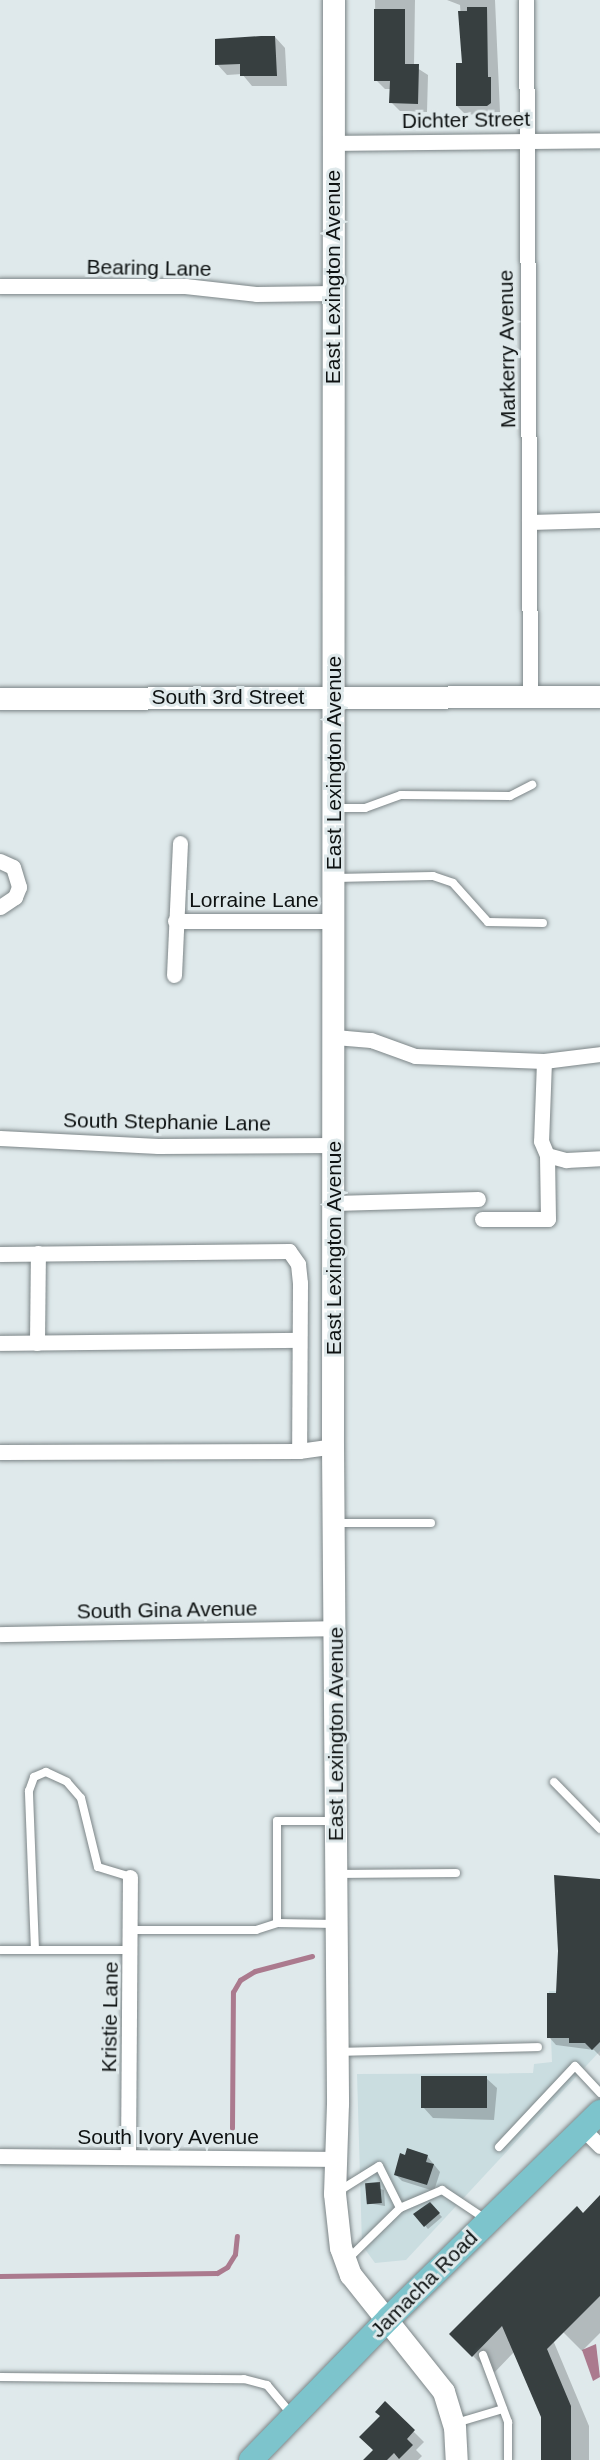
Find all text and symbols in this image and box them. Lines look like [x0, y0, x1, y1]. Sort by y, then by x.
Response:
street label: Dichter Street [402, 106, 530, 134]
street label: East Lexington Avenue [320, 169, 346, 385]
street label: Bearing Lane [86, 254, 212, 282]
street label: Markerry Avenue [493, 269, 521, 429]
street label: East Lexington Avenue [321, 655, 347, 871]
street label: South 3rd Street [152, 684, 304, 710]
street label: Lorraine Lane [189, 887, 319, 913]
street label: South Stephanie Lane [63, 1108, 271, 1136]
street label: East Lexington Avenue [321, 1140, 347, 1356]
street label: South Gina Avenue [76, 1596, 258, 1624]
street label: East Lexington Avenue [323, 1626, 349, 1842]
street label: Kristie Lane [96, 1961, 124, 2073]
street label: South Ivory Avenue [77, 2124, 259, 2150]
street label: Jamacha Road [365, 2225, 483, 2343]

